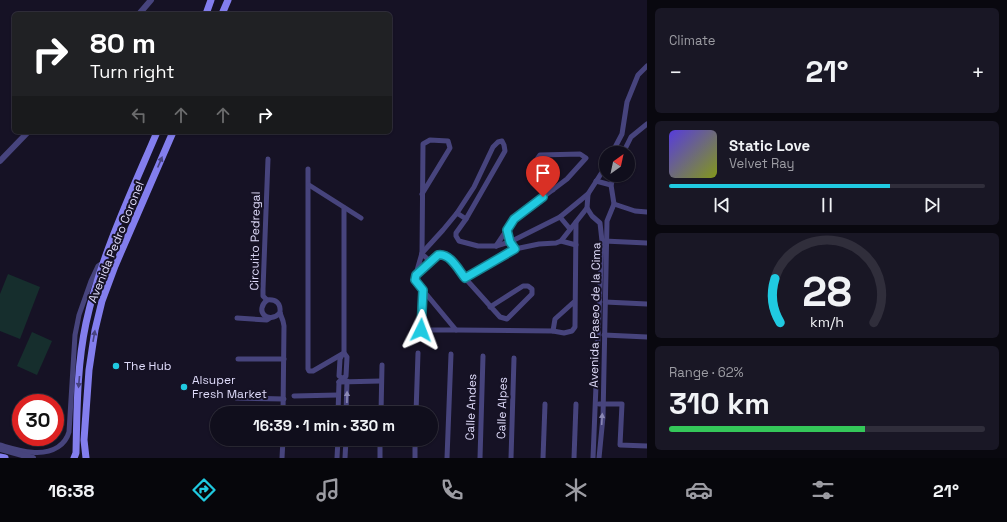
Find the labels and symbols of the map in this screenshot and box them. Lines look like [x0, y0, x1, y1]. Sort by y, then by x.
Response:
north arrow [599, 146, 635, 182]
pin [526, 156, 560, 197]
one-way arrow [157, 157, 163, 168]
street label: Avenida Pedro Coronel [84, 179, 148, 305]
street label: Circuito Pedregal [246, 191, 264, 291]
street label: Avenida Paseo de la Cima [586, 242, 604, 388]
position arrow [400, 309, 442, 351]
one-way arrow [91, 330, 97, 342]
place label: The Hub [124, 358, 172, 374]
marker: The Hub [111, 361, 121, 371]
place label: Alsuper Fresh Market [192, 372, 267, 402]
street label: Calle Andes [462, 373, 480, 441]
one-way arrow [76, 376, 82, 388]
street label: Calle Alpes [493, 377, 511, 439]
marker: Alsuper Fresh Market [179, 382, 189, 392]
one-way arrow [344, 390, 350, 403]
speed limit sign: 30 [12, 394, 64, 446]
one-way arrow [599, 413, 606, 425]

